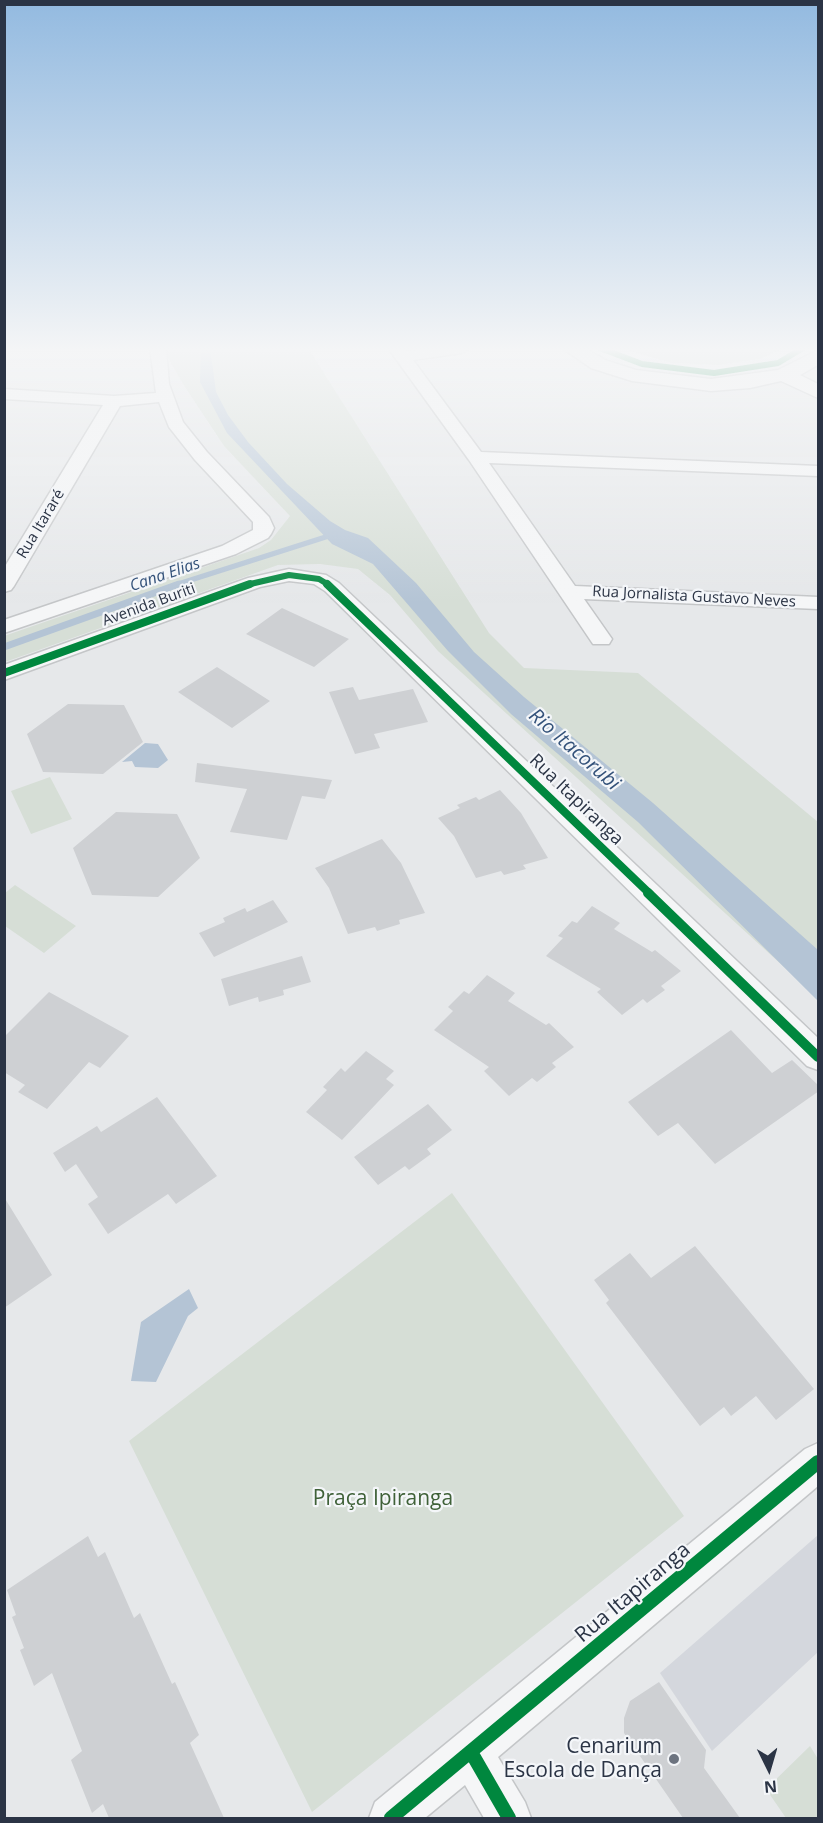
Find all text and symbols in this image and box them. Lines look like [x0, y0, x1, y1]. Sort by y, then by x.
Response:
street label: Rua Itararé [13, 486, 69, 562]
water label: Cana Elias [127, 554, 203, 596]
street label: Avenida Buriti [100, 580, 198, 630]
street label: Rua Jornalista Gustavo Neves [592, 583, 796, 611]
water label: Rio Itacorubi [524, 704, 624, 796]
street label: Rua Itapiranga [525, 750, 627, 850]
park label: Praça Ipiranga [313, 1486, 453, 1512]
street label: Rua Itapiranga [570, 1538, 696, 1648]
place label: Cenarium Escola de Dança [504, 1734, 662, 1784]
north arrow [739, 1739, 799, 1799]
marker: Cenarium Escola de Dança [667, 1752, 681, 1766]
text: N [763, 1775, 778, 1798]

